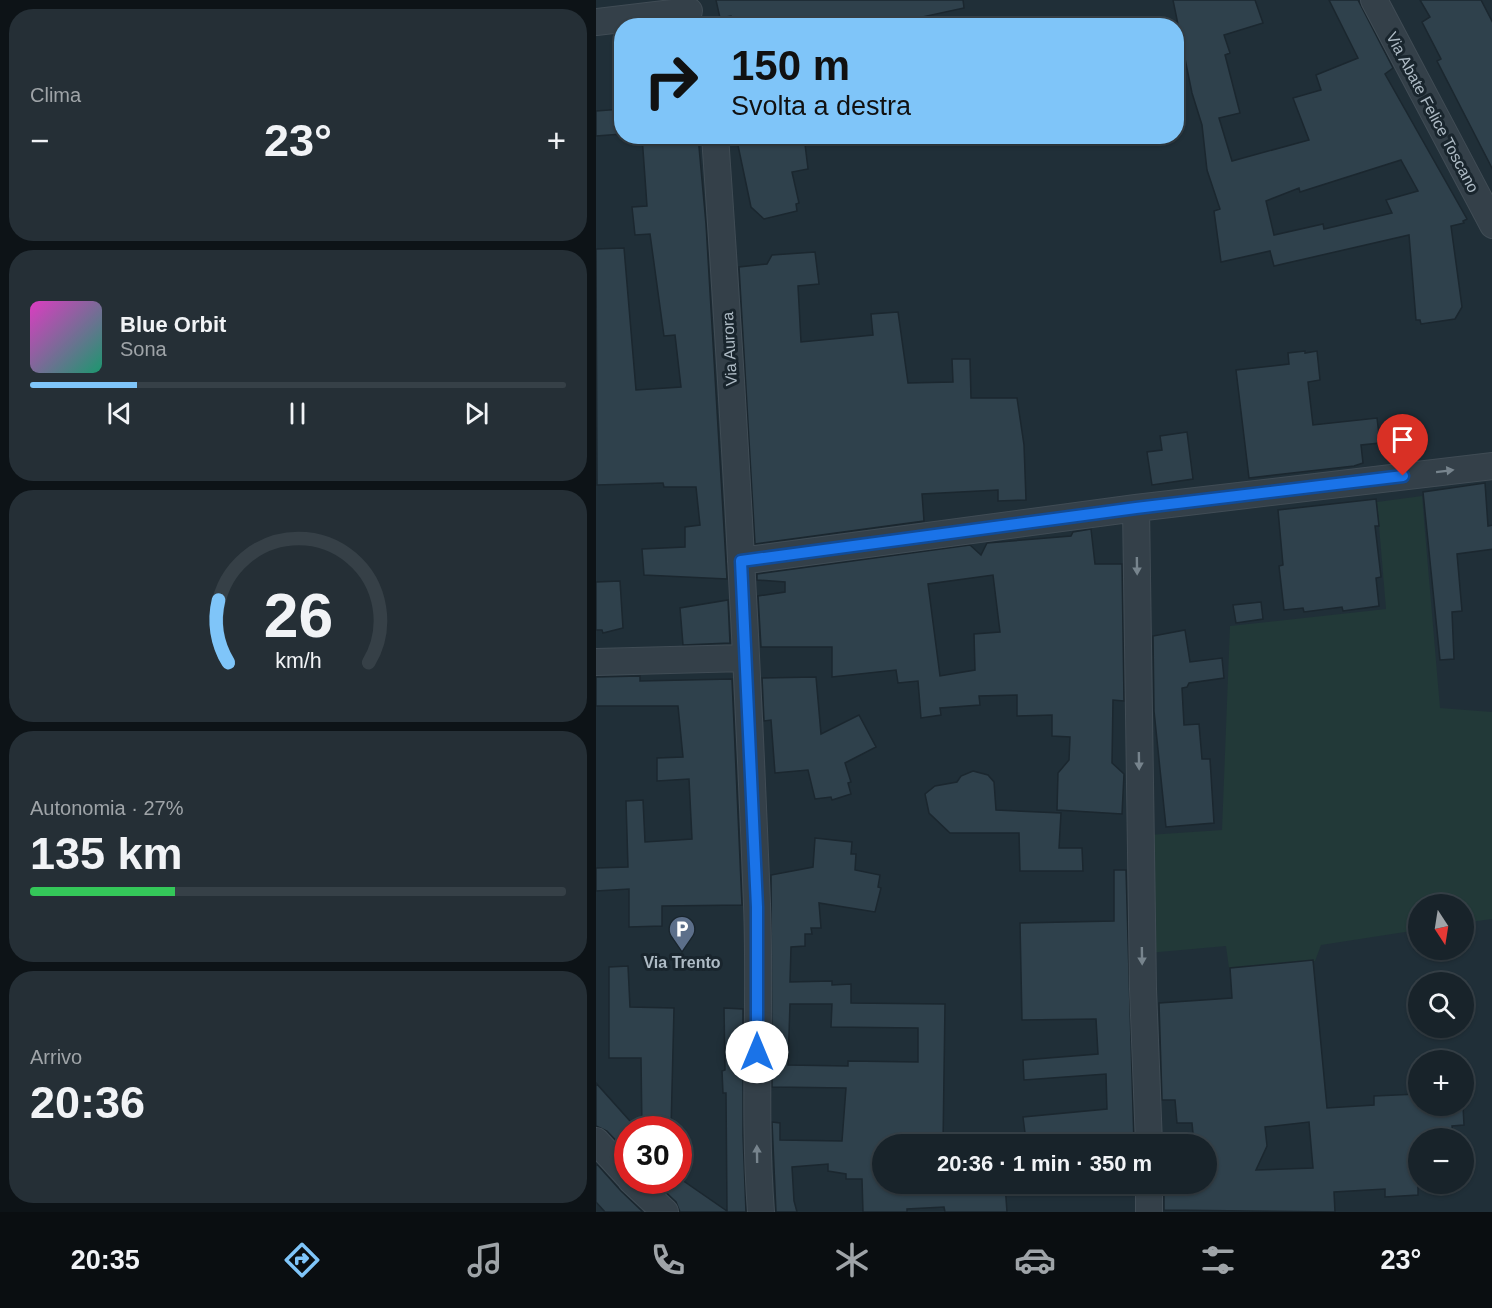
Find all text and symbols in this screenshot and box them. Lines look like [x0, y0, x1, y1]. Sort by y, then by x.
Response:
street label: Via Abate Felice Toscano [1383, 29, 1482, 195]
icon: right [632, 42, 710, 120]
text: 150 m [731, 42, 850, 89]
text: Clima [30, 84, 81, 106]
text: Svolta a destra [731, 91, 911, 121]
text: 23° [264, 115, 332, 166]
text: − [30, 122, 49, 159]
text: + [547, 122, 566, 159]
street label: Via Aurora [719, 311, 740, 387]
text: Blue Orbit [120, 312, 226, 337]
text: Sona [120, 338, 167, 360]
icon: previous [103, 397, 136, 430]
icon: pause [281, 397, 314, 430]
icon: next [460, 397, 493, 430]
pin [1377, 414, 1428, 476]
icon: arrive [1386, 423, 1419, 456]
one-way arrow [1436, 466, 1455, 476]
one-way arrow [1132, 557, 1141, 576]
text: 26 [263, 581, 333, 650]
text: km/h [275, 649, 321, 673]
one-way arrow [1135, 752, 1144, 771]
text: Autonomia · 27% [30, 797, 183, 819]
text: 135 km [30, 828, 183, 879]
north arrow [1408, 894, 1474, 960]
map controls [1408, 894, 1474, 1194]
parking icon: Via Trento [667, 914, 697, 952]
one-way arrow [1138, 947, 1147, 966]
place label: Via Trento [643, 954, 721, 971]
button: search [1408, 972, 1474, 1038]
position arrow [725, 1020, 789, 1084]
text: Arrivo [30, 1046, 82, 1068]
button: + [1408, 1050, 1474, 1116]
text: 20:36 [30, 1077, 145, 1128]
speed limit sign: 30 [614, 1116, 692, 1194]
button: − [1408, 1128, 1474, 1194]
one-way arrow [752, 1144, 762, 1163]
text: 20:36 · 1 min · 350 m [937, 1151, 1152, 1176]
icon: directions [281, 1239, 323, 1281]
icon: music [464, 1239, 506, 1281]
icon: phone [647, 1239, 689, 1281]
icon: climate [831, 1239, 873, 1281]
icon: car [1014, 1239, 1056, 1281]
icon: filters [1197, 1239, 1239, 1281]
text: 20:35 [71, 1245, 140, 1275]
text: 23° [1380, 1245, 1421, 1275]

